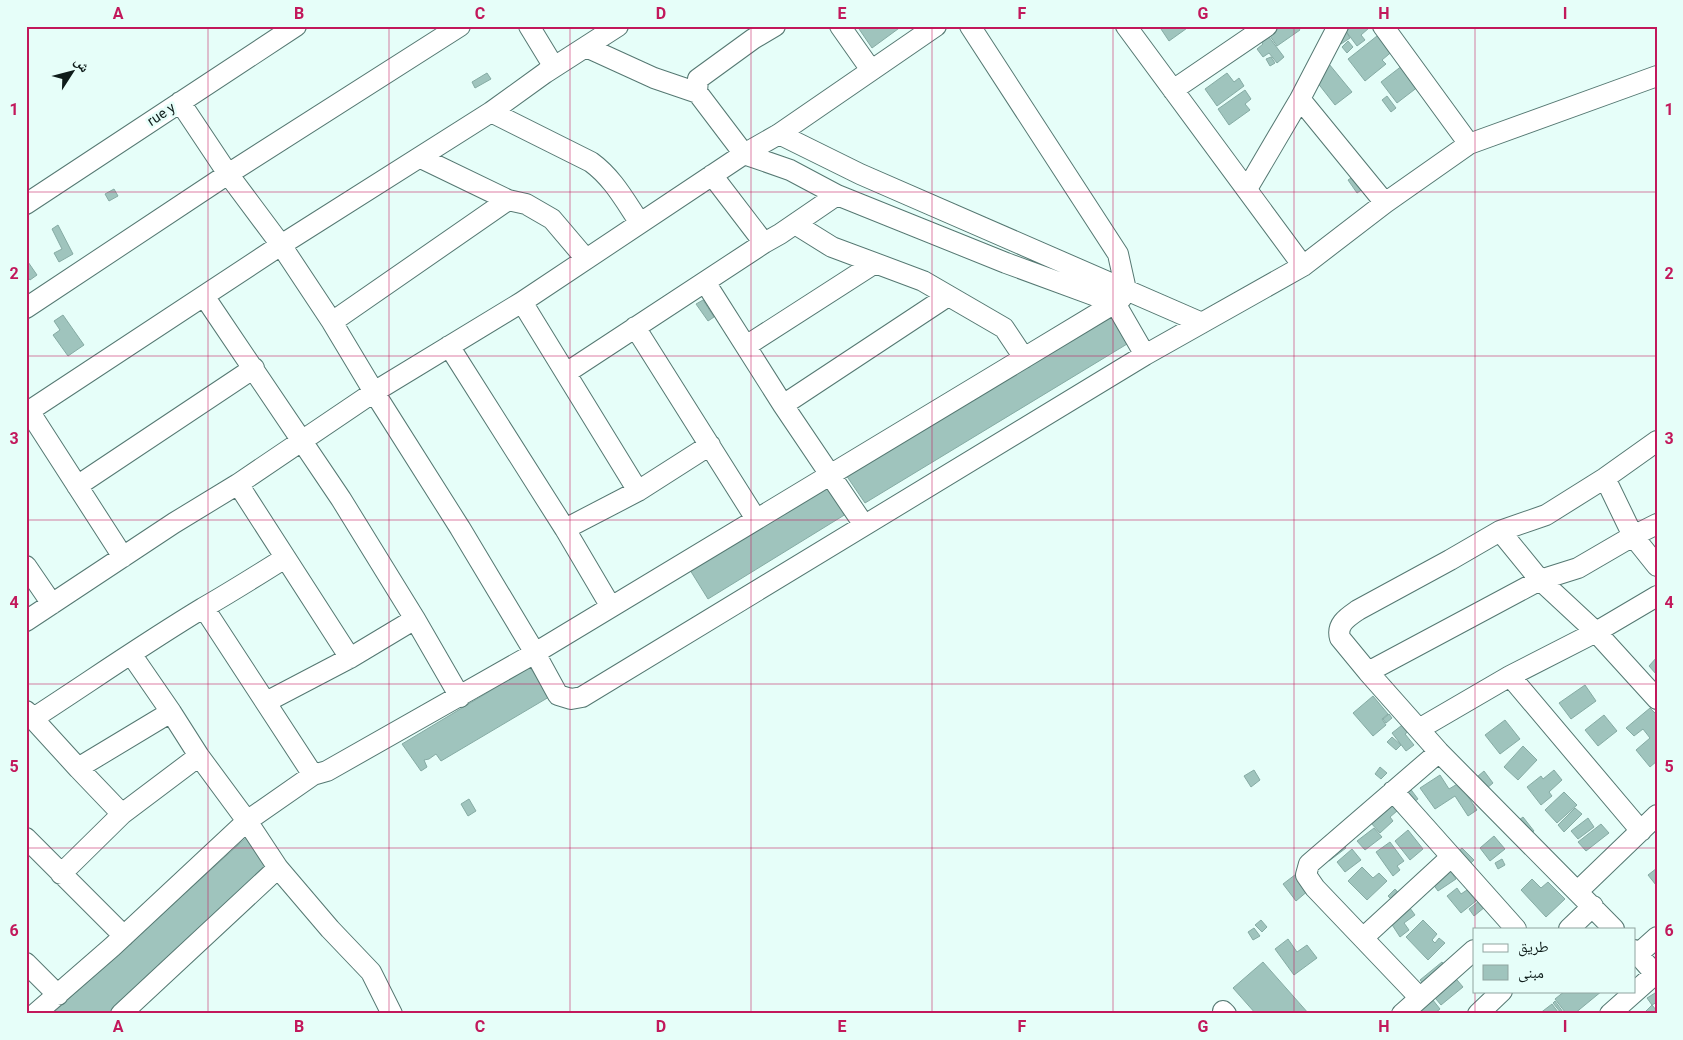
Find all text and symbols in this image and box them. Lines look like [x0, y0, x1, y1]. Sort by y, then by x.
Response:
text: A [113, 4, 124, 23]
text: B [294, 4, 304, 23]
text: C [475, 4, 485, 23]
text: D [656, 4, 666, 23]
text: E [838, 4, 847, 23]
text: F [1018, 4, 1027, 23]
text: G [1198, 4, 1209, 23]
text: H [1378, 4, 1390, 23]
text: I [1563, 4, 1567, 23]
north arrow [48, 48, 98, 98]
text: ش [71, 54, 93, 76]
street label: rue y [144, 99, 178, 129]
text: 1 [9, 100, 19, 119]
text: 1 [1664, 100, 1674, 119]
text: 2 [9, 264, 19, 283]
text: 2 [1664, 264, 1674, 283]
text: 3 [9, 429, 19, 448]
text: 3 [1664, 429, 1674, 448]
text: 4 [9, 593, 19, 612]
text: 4 [1664, 593, 1674, 612]
text: 5 [9, 757, 19, 776]
text: 5 [1664, 757, 1674, 776]
text: 6 [9, 921, 19, 940]
text: 6 [1664, 921, 1674, 940]
legend [1473, 928, 1636, 992]
text: طريق [1518, 938, 1549, 957]
text: مبنى [1518, 964, 1544, 983]
text: A [113, 1017, 124, 1036]
text: B [294, 1017, 304, 1036]
text: C [475, 1017, 485, 1036]
text: D [656, 1017, 666, 1036]
text: E [838, 1017, 847, 1036]
text: F [1018, 1017, 1027, 1036]
text: G [1198, 1017, 1209, 1036]
text: H [1378, 1017, 1390, 1036]
text: I [1563, 1017, 1567, 1036]

